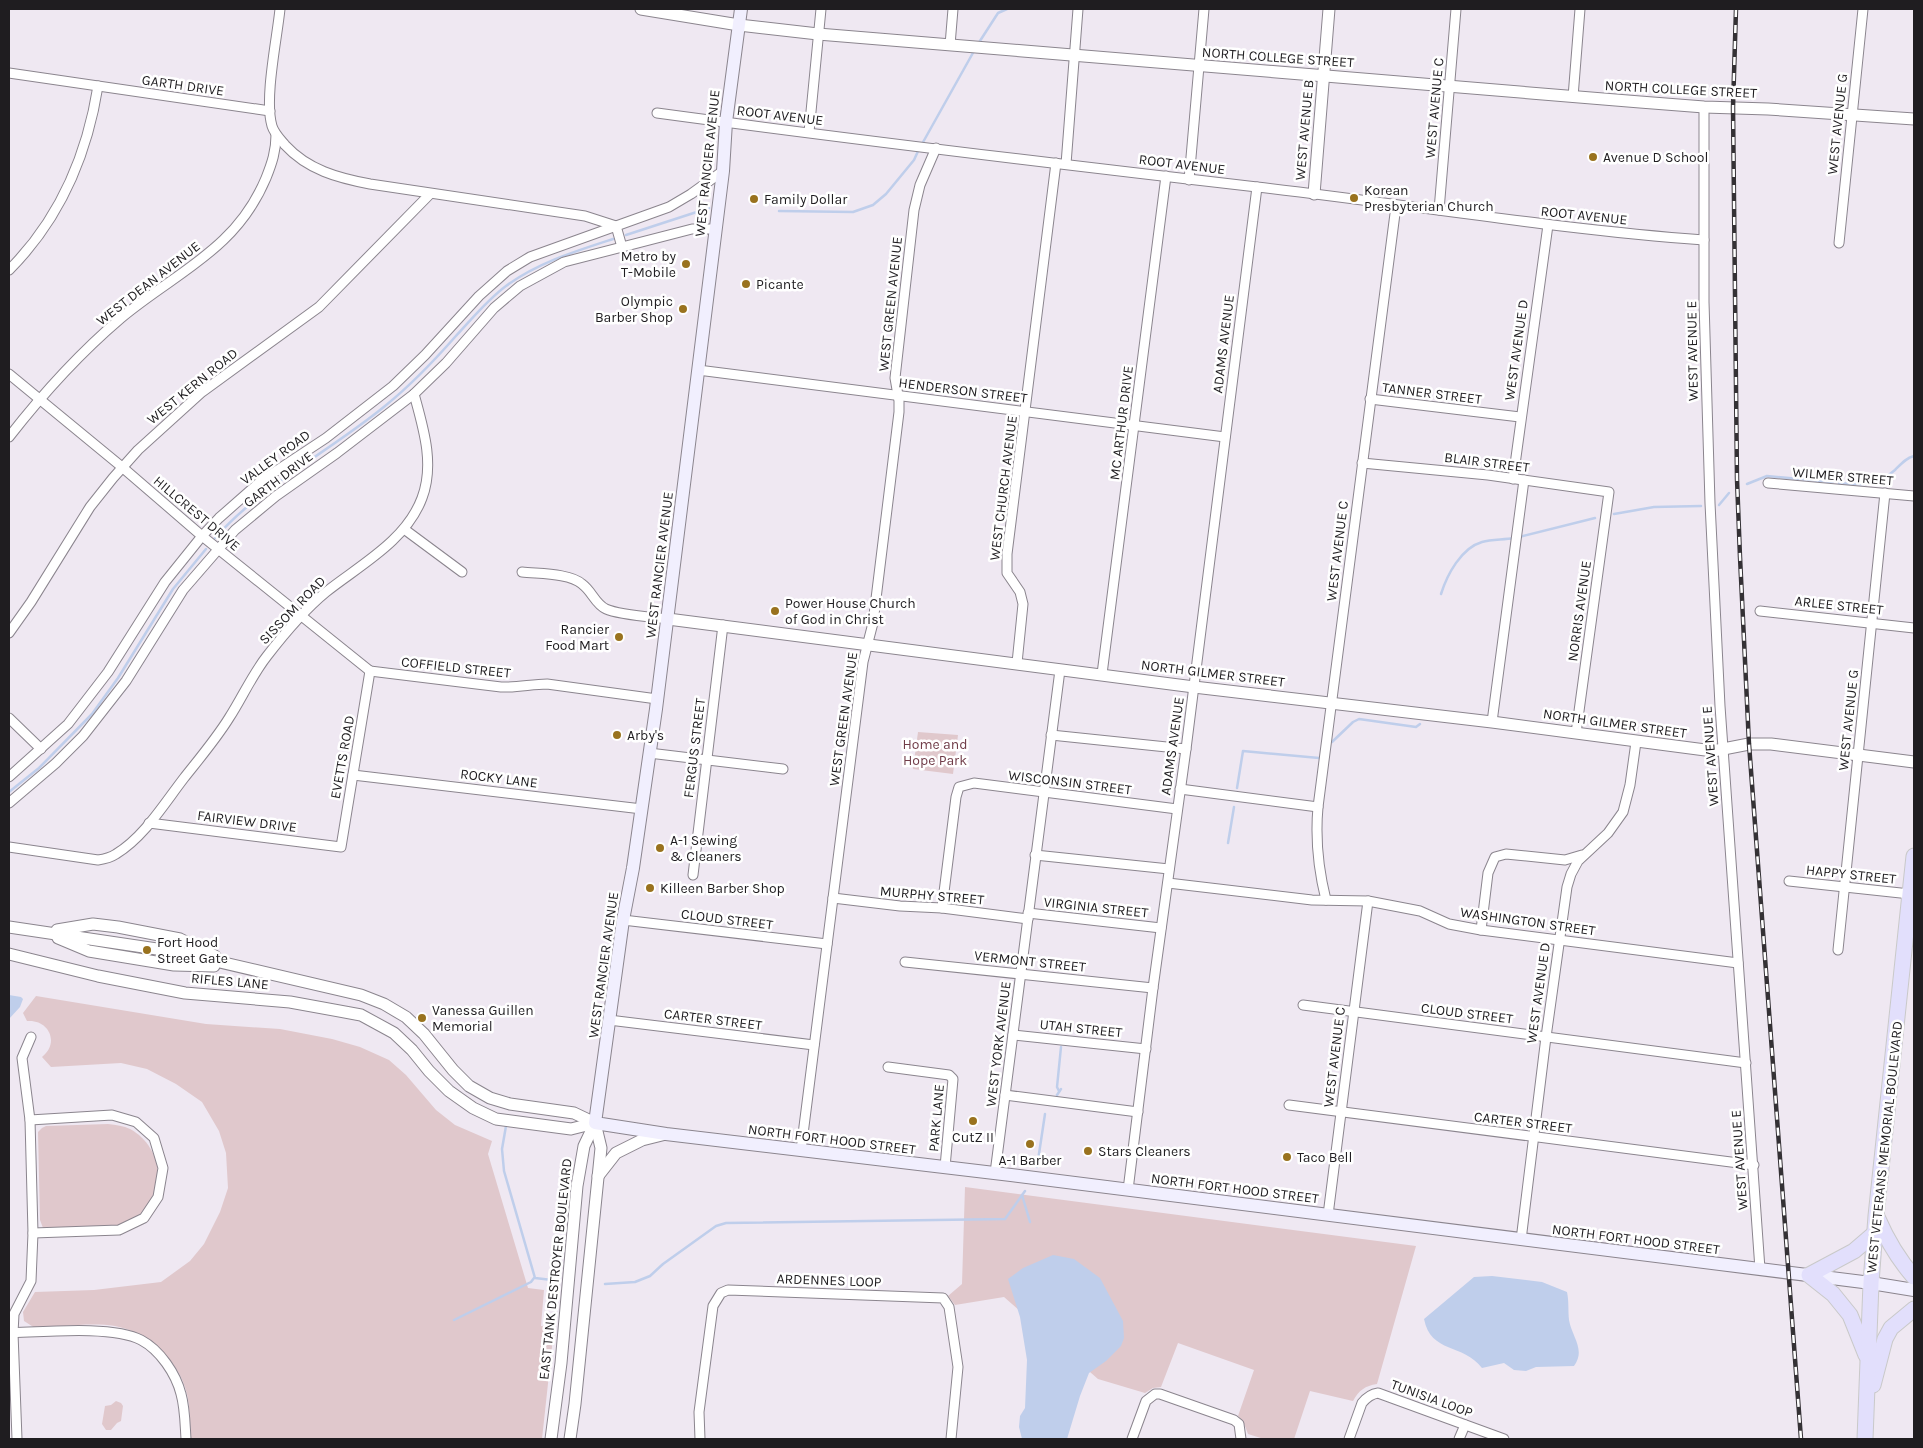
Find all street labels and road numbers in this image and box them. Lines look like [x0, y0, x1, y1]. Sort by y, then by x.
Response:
street label: NORTH COLLEGE STREET [1201, 44, 1355, 71]
street label: WEST AVENUE C [1422, 57, 1447, 159]
street label: GARTH DRIVE [141, 71, 225, 100]
street label: WEST AVENUE G [1824, 73, 1851, 175]
street label: NORTH COLLEGE STREET [1604, 77, 1758, 102]
street label: WEST AVENUE B [1292, 79, 1317, 181]
street label: WEST RANCIER AVENUE [691, 89, 724, 237]
street label: ROOT AVENUE [736, 102, 824, 129]
street label: ROOT AVENUE [1138, 151, 1226, 178]
street label: ROOT AVENUE [1540, 202, 1628, 228]
street label: WEST GREEN AVENUE [875, 236, 906, 372]
street label: WEST DEAN AVENUE [93, 238, 204, 329]
street label: ADAMS AVENUE [1209, 294, 1238, 394]
street label: WEST AVENUE D [1501, 299, 1532, 402]
street label: WEST AVENUE E [1683, 301, 1702, 401]
street label: WEST KERN ROAD [143, 345, 241, 428]
street label: MC ARTHUR DRIVE [1106, 365, 1137, 481]
street label: HENDERSON STREET [898, 374, 1028, 407]
street label: TANNER STREET [1381, 379, 1483, 408]
street label: WEST CHURCH AVENUE [986, 415, 1021, 562]
street label: VALLEY ROAD [237, 426, 314, 488]
street label: GARTH DRIVE [240, 448, 316, 511]
street label: BLAIR STREET [1443, 449, 1531, 476]
street label: WILMER STREET [1792, 464, 1894, 489]
street label: HILLCREST DRIVE [150, 472, 243, 554]
street label: WEST RANCIER AVENUE [642, 491, 677, 639]
street label: WEST AVENUE C [1323, 500, 1352, 602]
street label: NORRIS AVENUE [1564, 560, 1595, 662]
street label: SISSOM ROAD [256, 573, 329, 648]
street label: ARLEE STREET [1794, 592, 1884, 619]
street label: WEST GREEN AVENUE [826, 651, 861, 787]
street label: COFFIELD STREET [400, 653, 512, 682]
street label: NORTH GILMER STREET [1140, 656, 1286, 691]
street label: WEST AVENUE G [1835, 669, 1862, 771]
street label: ADAMS AVENUE [1157, 696, 1188, 796]
street label: FERGUS STREET [680, 697, 709, 799]
street label: NORTH GILMER STREET [1542, 705, 1688, 742]
street label: WEST AVENUE E [1699, 705, 1722, 807]
street label: EVETTS ROAD [327, 714, 358, 800]
street label: ROCKY LANE [459, 765, 539, 792]
street label: WISCONSIN STREET [1007, 766, 1133, 798]
street label: FAIRVIEW DRIVE [196, 807, 298, 836]
street label: HAPPY STREET [1805, 861, 1897, 888]
street label: MURPHY STREET [879, 882, 985, 909]
street label: WEST RANCIER AVENUE [585, 891, 622, 1039]
street label: VIRGINIA STREET [1043, 894, 1149, 921]
street label: WASHINGTON STREET [1459, 904, 1597, 939]
street label: CLOUD STREET [680, 905, 774, 934]
street label: WEST AVENUE D [1523, 942, 1554, 1045]
street label: VERMONT STREET [973, 947, 1086, 976]
street label: RIFLES LANE [190, 970, 270, 993]
street label: WEST YORK AVENUE [982, 980, 1015, 1108]
street label: CLOUD STREET [1420, 999, 1514, 1028]
street label: CARTER STREET [663, 1005, 763, 1034]
street label: WEST AVENUE C [1320, 1006, 1349, 1108]
street label: UTAH STREET [1039, 1016, 1123, 1041]
street label: WEST VETERANS MEMORIAL BOULEVARD [1863, 1020, 1906, 1274]
street label: PARK LANE [925, 1084, 948, 1152]
street label: CARTER STREET [1473, 1108, 1573, 1137]
street label: WEST AVENUE E [1728, 1109, 1751, 1211]
street label: NORTH FORT HOOD STREET [747, 1121, 917, 1158]
street label: EAST TANK DESTROYER BOULEVARD [535, 1157, 576, 1381]
street label: NORTH FORT HOOD STREET [1150, 1170, 1320, 1207]
street label: NORTH FORT HOOD STREET [1551, 1221, 1721, 1258]
street label: ARDENNES LOOP [776, 1270, 882, 1291]
street label: TUNISIA LOOP [1389, 1376, 1475, 1421]

